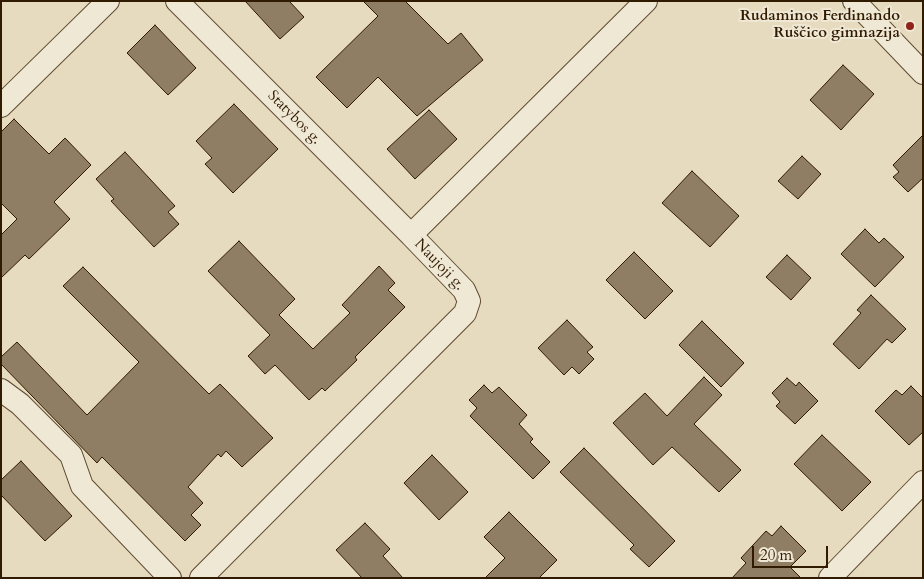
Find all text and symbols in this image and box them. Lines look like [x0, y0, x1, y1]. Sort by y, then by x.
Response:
place label: Rudaminos Ferdinando Ruščico gimnazija [740, 8, 900, 43]
marker: Rudaminos Ferdinando Ruščico gimnazija [904, 20, 916, 32]
street label: Statybos g. [263, 87, 325, 149]
street label: Naujoji g. [410, 236, 468, 294]
scale bar [754, 536, 830, 568]
text: 20 m [760, 545, 792, 565]

